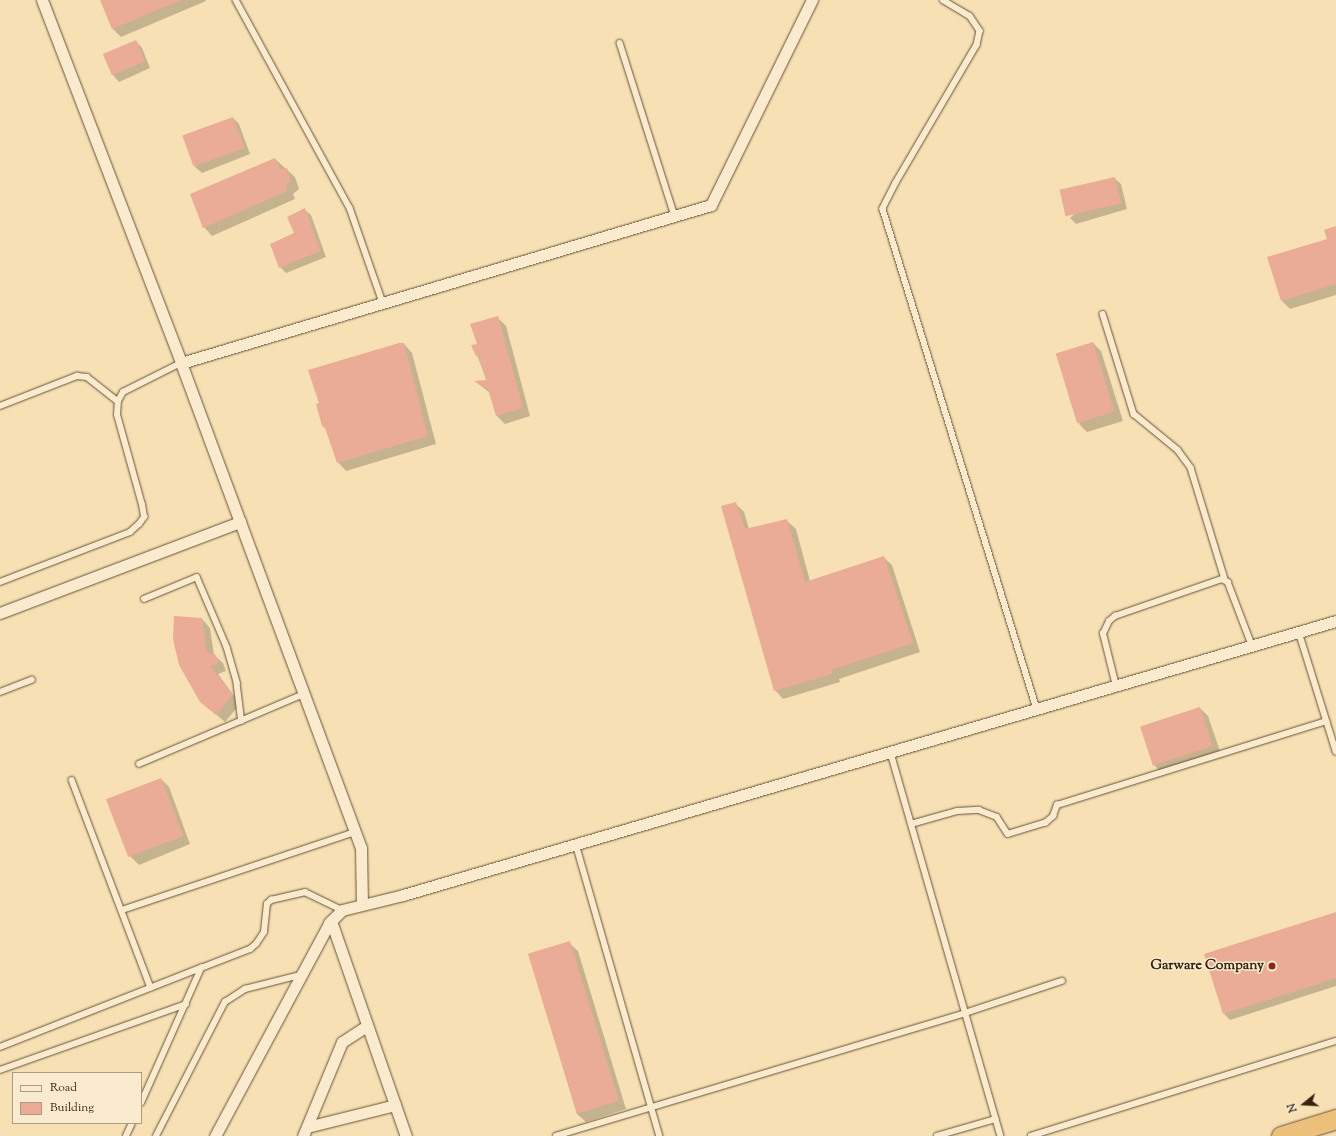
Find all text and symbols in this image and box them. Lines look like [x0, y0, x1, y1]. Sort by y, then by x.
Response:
place label: Garware Company [1151, 958, 1264, 974]
marker: Garware Company [1267, 961, 1277, 971]
legend [12, 1072, 142, 1124]
text: Road [50, 1079, 77, 1097]
north arrow [1284, 1084, 1324, 1124]
text: Building [50, 1099, 94, 1117]
text: N [1284, 1101, 1302, 1114]

